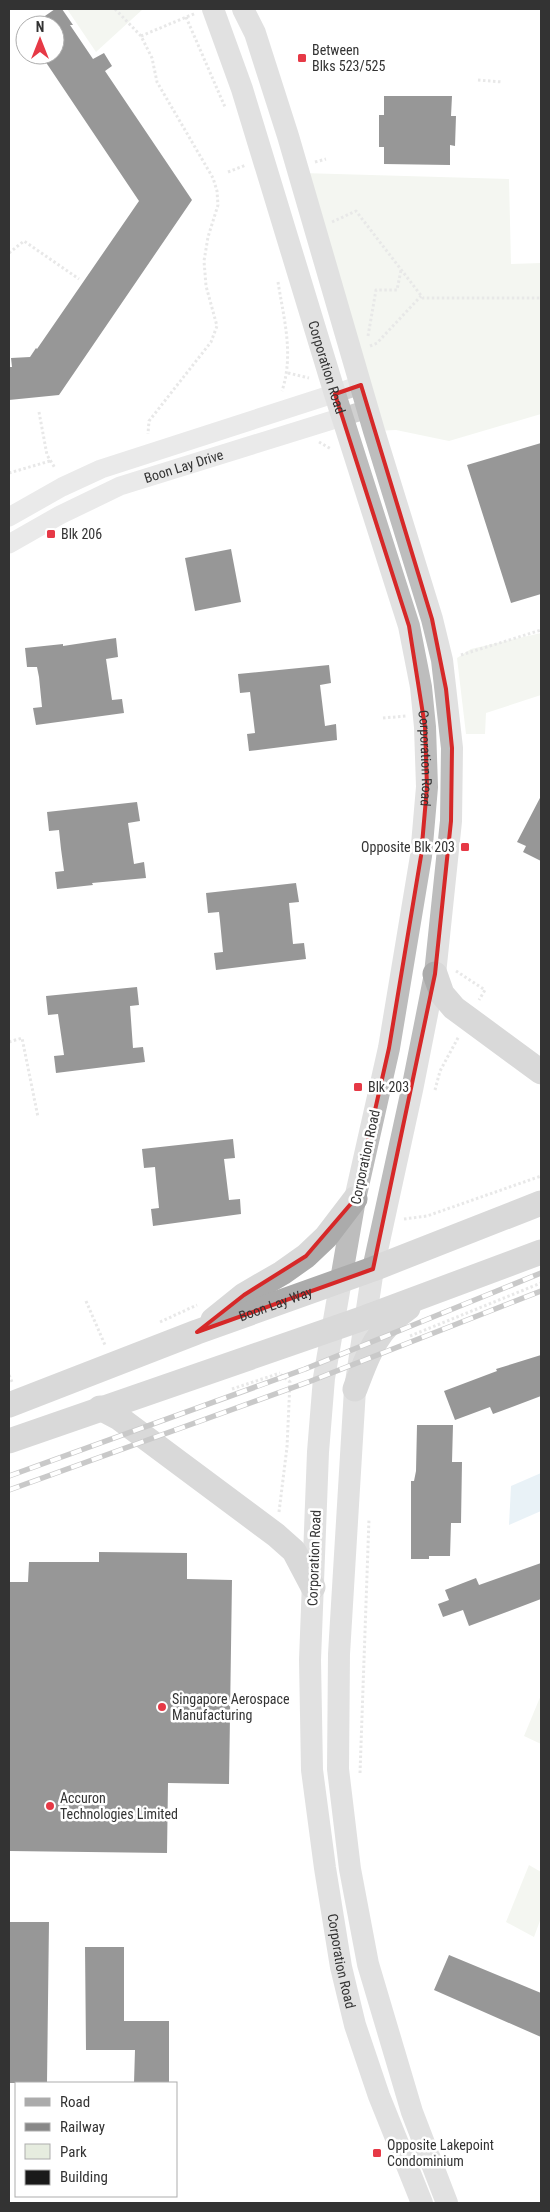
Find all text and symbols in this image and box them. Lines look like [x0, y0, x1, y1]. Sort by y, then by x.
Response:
north arrow [15, 15, 65, 65]
text: N [36, 19, 44, 35]
place label: Between Blks 523/525 [312, 42, 386, 74]
marker: Between Blks 523/525 [296, 52, 308, 64]
street label: Corporation Road [305, 319, 349, 416]
street label: Boon Lay Drive [142, 446, 226, 486]
place label: Blk 206 [61, 526, 102, 542]
marker: Blk 206 [45, 528, 57, 540]
street label: Corporation Road [415, 709, 435, 807]
place label: Opposite Blk 203 [361, 839, 455, 855]
marker: Opposite Blk 203 [459, 841, 471, 853]
place label: Blk 203 [368, 1079, 409, 1095]
marker: Blk 203 [352, 1081, 364, 1093]
street label: Corporation Road [347, 1108, 383, 1206]
street label: Boon Lay Way [237, 1283, 315, 1324]
street label: Corporation Road [304, 1510, 324, 1606]
place label: Singapore Aerospace Manufacturing [172, 1691, 290, 1723]
marker: Singapore Aerospace Manufacturing [156, 1701, 168, 1713]
place label: Accuron Technologies Limited [60, 1790, 178, 1822]
marker: Accuron Technologies Limited [44, 1800, 56, 1812]
street label: Corporation Road [324, 1912, 359, 2010]
legend [15, 2082, 178, 2197]
text: Road [60, 2093, 90, 2111]
text: Railway [60, 2118, 105, 2136]
place label: Opposite Lakepoint Condominium [387, 2137, 494, 2169]
text: Park [60, 2143, 87, 2161]
marker: Opposite Lakepoint Condominium [371, 2147, 383, 2159]
text: Building [60, 2168, 108, 2186]

